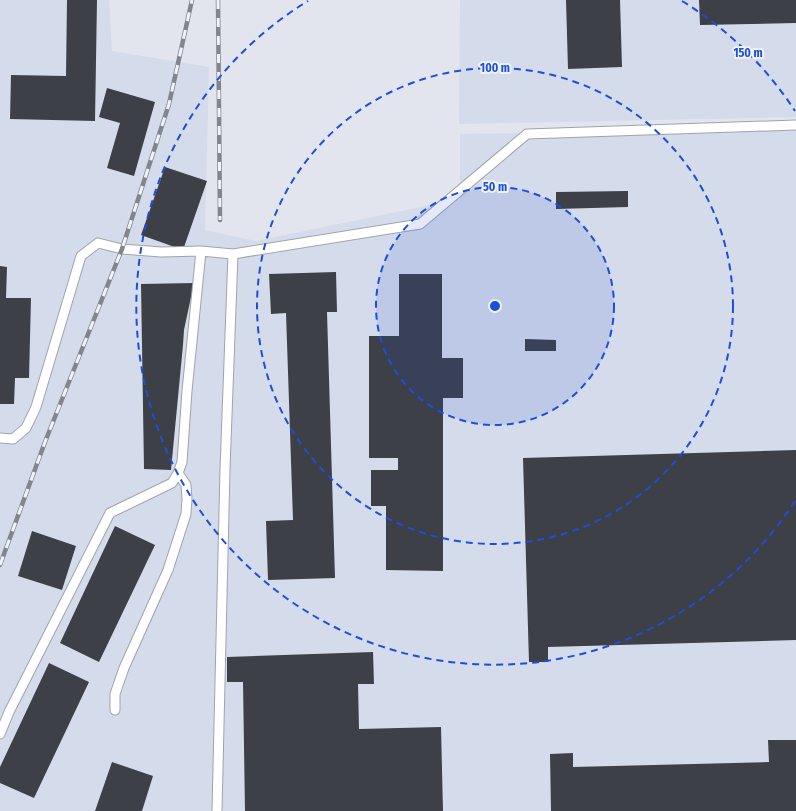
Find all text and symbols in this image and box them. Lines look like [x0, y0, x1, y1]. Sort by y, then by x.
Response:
text: 150 m [733, 46, 763, 60]
text: 100 m [480, 61, 510, 75]
text: 50 m [483, 180, 507, 194]
centre of rings [488, 299, 502, 313]

